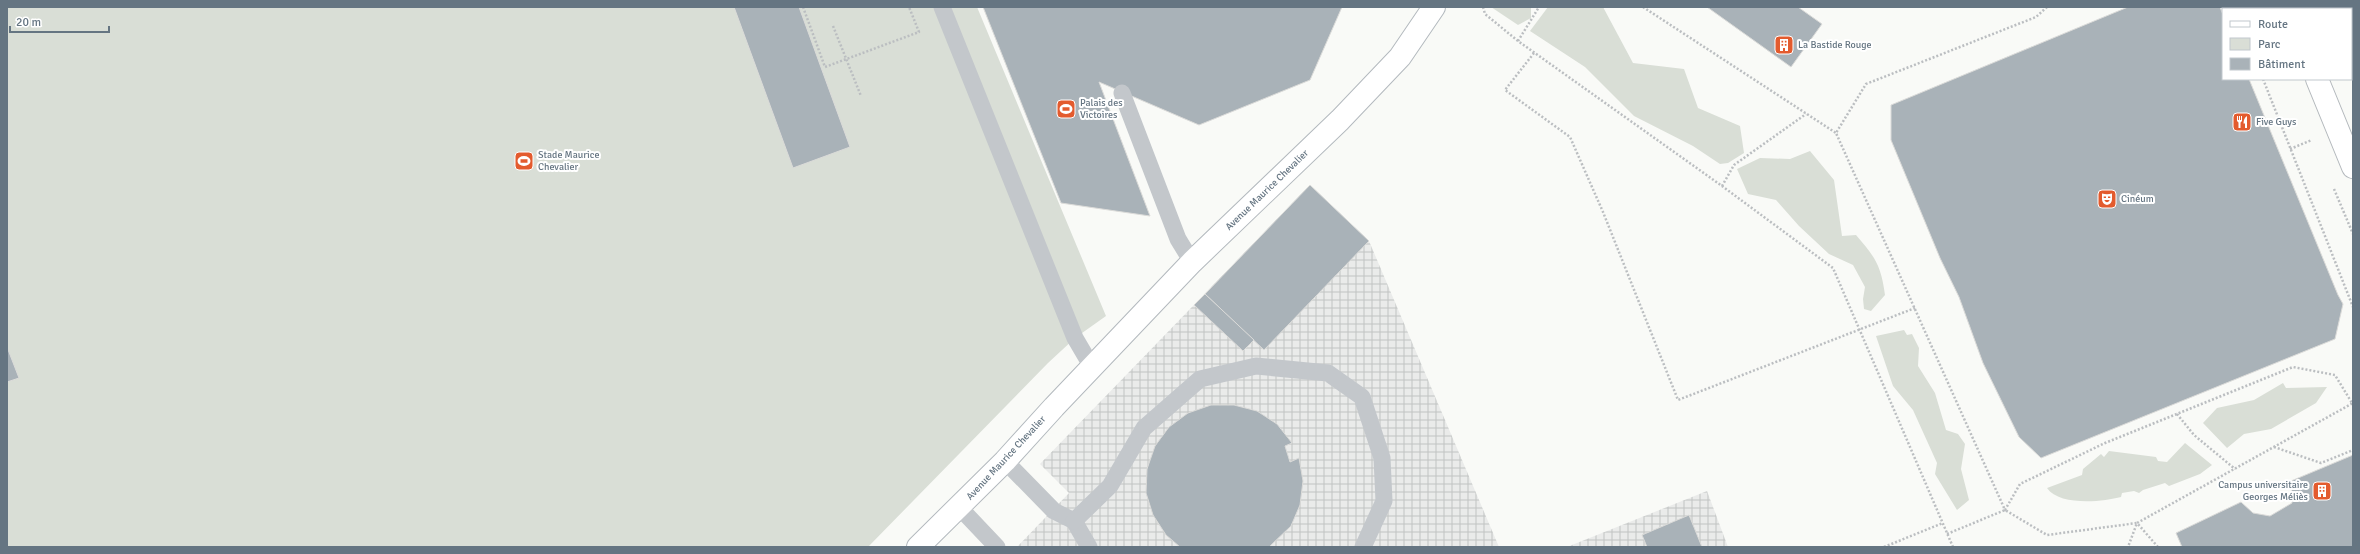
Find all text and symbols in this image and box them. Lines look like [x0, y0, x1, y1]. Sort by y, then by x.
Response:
scale bar [10, 8, 109, 34]
legend [2222, 8, 2352, 80]
text: 20 m [16, 15, 41, 30]
text: Route [2258, 17, 2288, 32]
building icon: La Bastide Rouge [1773, 34, 1795, 56]
text: Parc [2258, 37, 2281, 52]
place label: La Bastide Rouge [1798, 39, 1872, 51]
text: Bâtiment [2258, 57, 2305, 72]
place label: Palais des Victoires [1080, 97, 1123, 121]
sports icon: Palais des Victoires [1055, 98, 1077, 120]
restaurant icon: Five Guys [2231, 111, 2253, 133]
place label: Five Guys [2256, 116, 2297, 128]
street label: Avenue Maurice Chevalier [1223, 147, 1311, 233]
place label: Stade Maurice Chevalier [538, 149, 599, 173]
sports icon: Stade Maurice Chevalier [513, 150, 535, 172]
theatre icon: Cinéum [2096, 188, 2118, 210]
place label: Cinéum [2121, 193, 2154, 205]
street label: Avenue Maurice Chevalier [964, 413, 1048, 503]
place label: Campus universitaire Georges Méliès [2218, 479, 2309, 503]
building icon: Campus universitaire Georges Méliès [2311, 480, 2333, 502]

